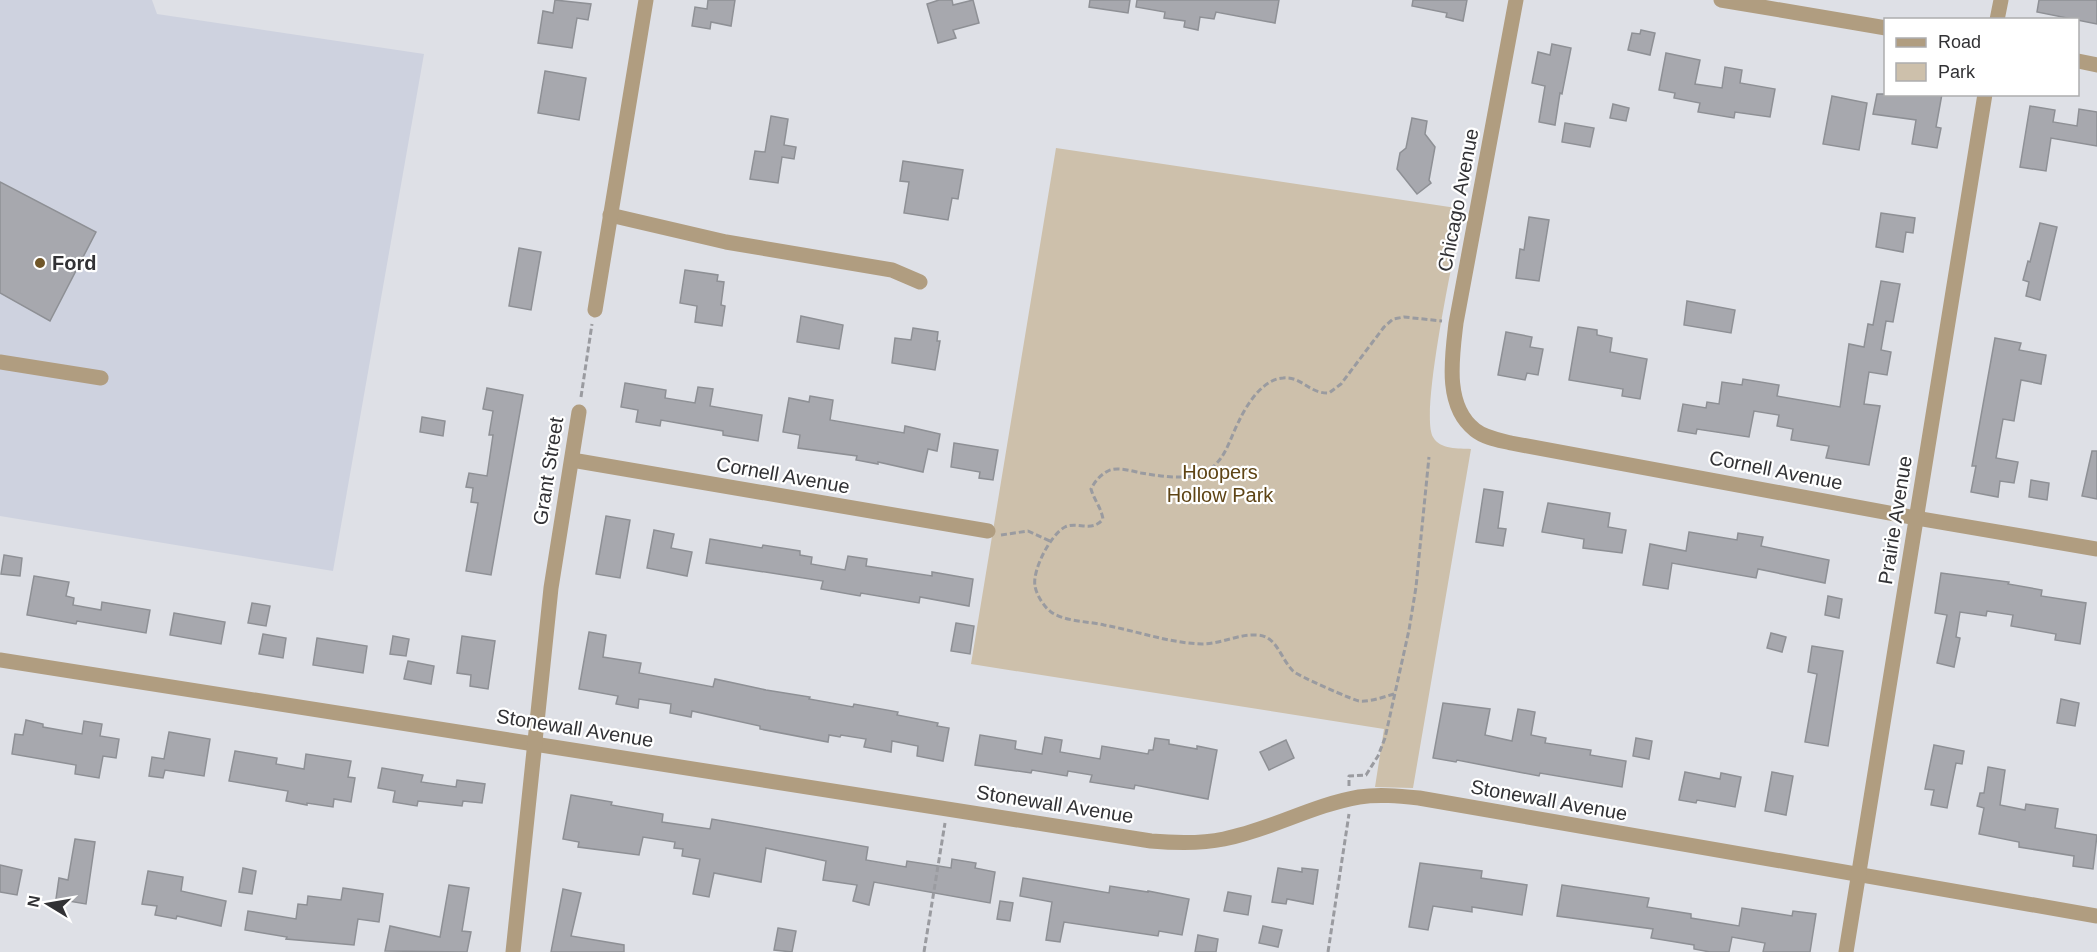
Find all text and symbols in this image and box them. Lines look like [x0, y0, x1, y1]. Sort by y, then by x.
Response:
legend [1884, 18, 2079, 96]
text: Road [1938, 32, 1981, 52]
text: Park [1938, 62, 1976, 82]
street label: Chicago Avenue [1433, 127, 1483, 273]
place label: Ford [52, 252, 96, 274]
marker: Ford [33, 256, 47, 270]
street label: Grant Street [529, 415, 567, 527]
street label: Cornell Avenue [1707, 446, 1845, 494]
street label: Cornell Avenue [714, 452, 852, 498]
street label: Prairie Avenue [1874, 454, 1916, 586]
park label: Hoopers Hollow Park [1167, 461, 1274, 506]
street label: Stonewall Avenue [495, 705, 655, 751]
street label: Stonewall Avenue [1469, 775, 1629, 825]
street label: Stonewall Avenue [975, 781, 1135, 827]
north arrow [18, 874, 78, 934]
text: N [24, 894, 43, 909]

